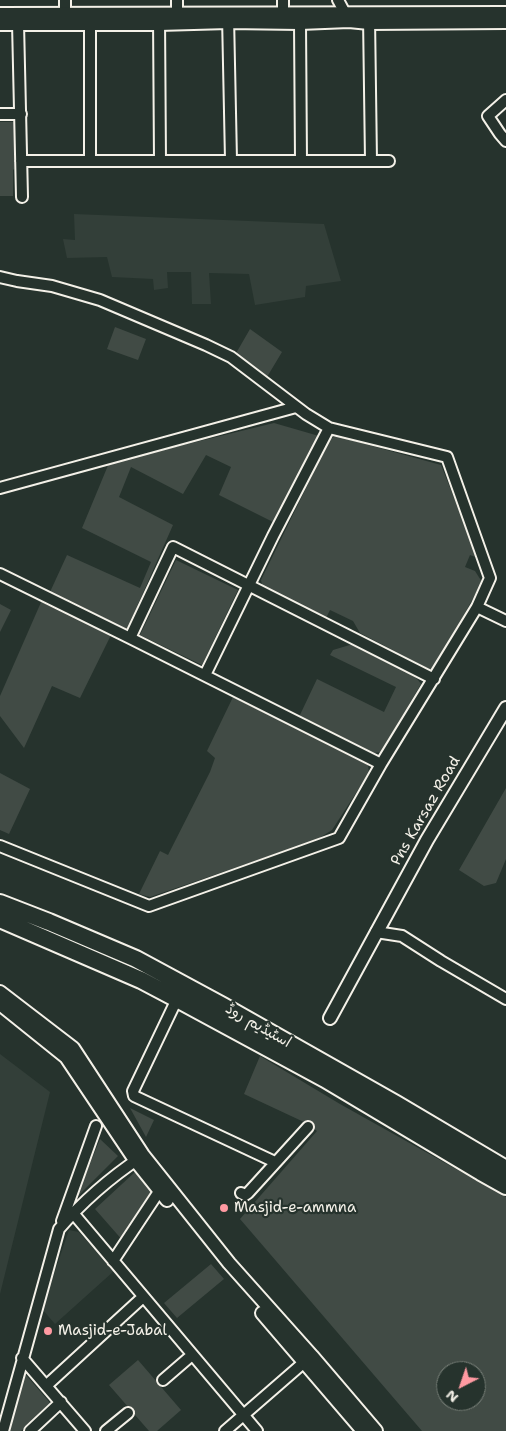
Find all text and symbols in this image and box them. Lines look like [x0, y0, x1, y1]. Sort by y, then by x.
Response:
street label: Pns Karsaz Road [387, 753, 465, 869]
street label: اسٹیڈیم روڈ [222, 1000, 294, 1052]
place label: Masjid-e-ammna [234, 1199, 356, 1217]
marker: Masjid-e-ammna [218, 1202, 230, 1214]
place label: Masjid-e-Jabal [58, 1322, 167, 1340]
marker: Masjid-e-Jabal [42, 1325, 54, 1337]
north arrow [436, 1361, 486, 1411]
text: N [442, 1386, 462, 1407]

